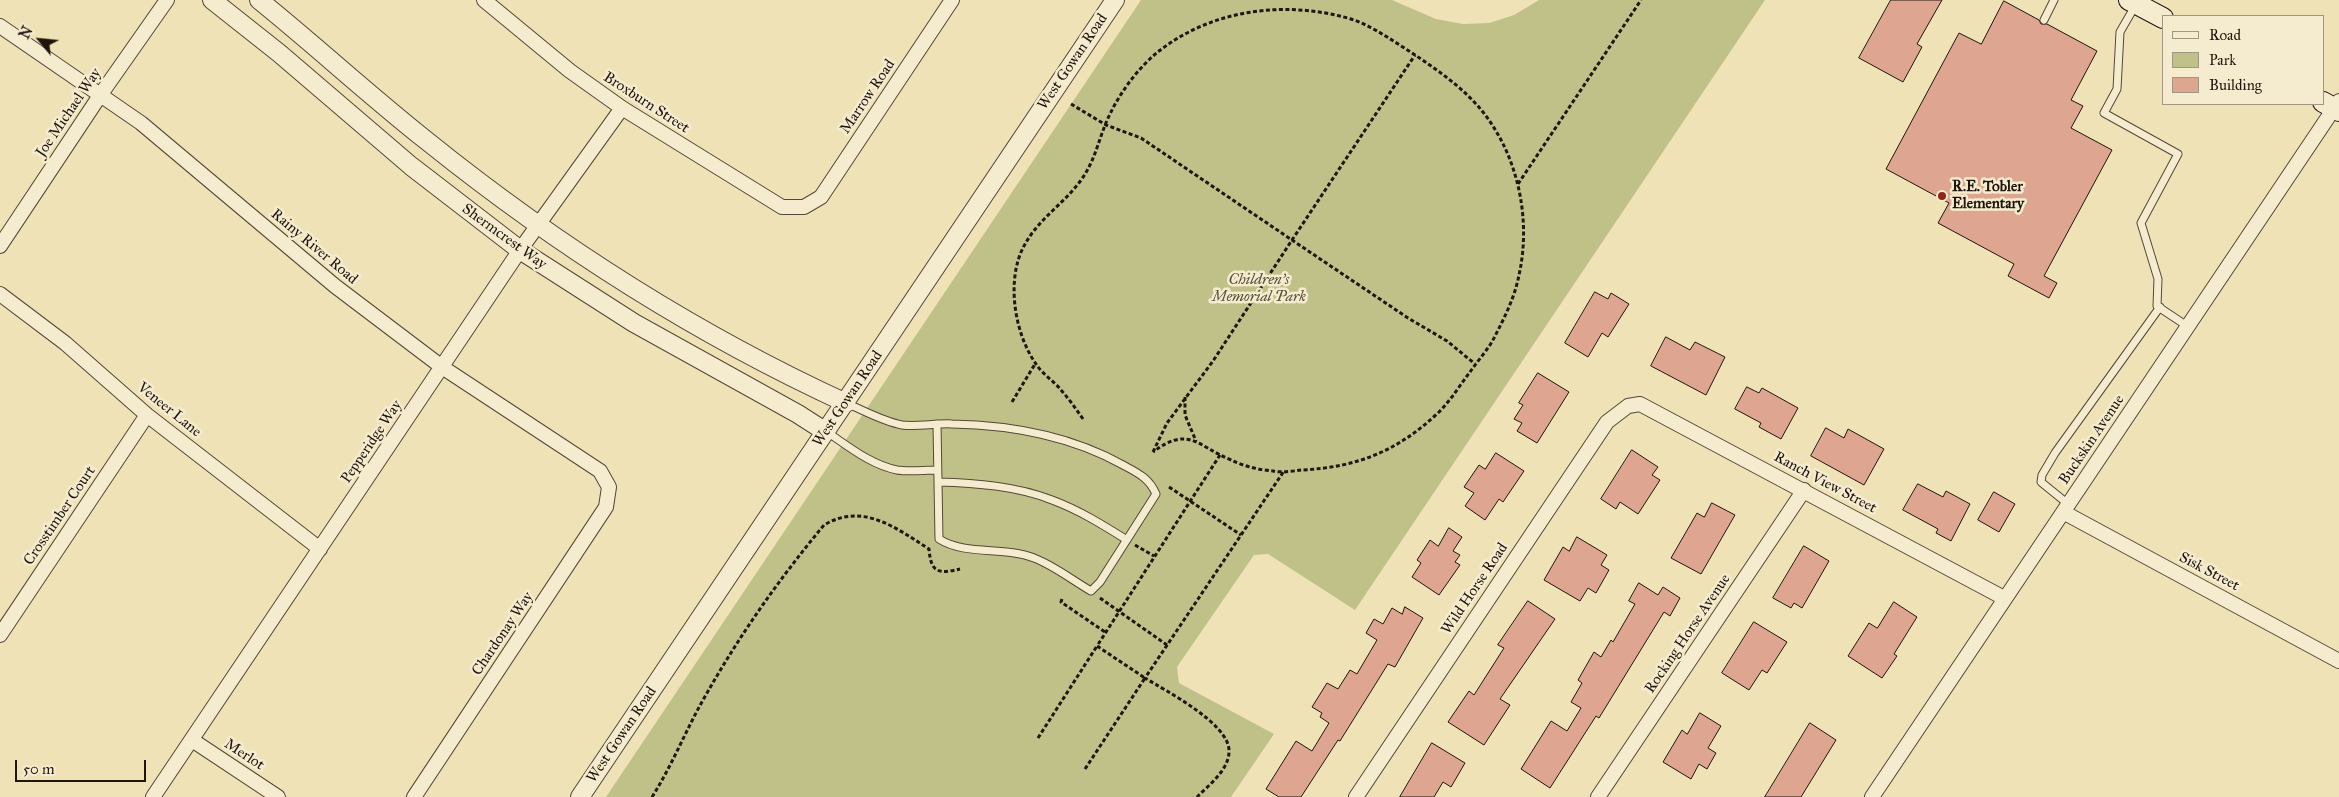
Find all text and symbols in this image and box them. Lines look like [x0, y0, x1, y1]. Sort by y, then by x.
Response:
street label: West Gowan Road [1034, 11, 1112, 113]
north arrow [15, 15, 65, 65]
legend [2162, 15, 2324, 105]
text: N [16, 23, 37, 42]
text: Road [2209, 26, 2241, 44]
text: Park [2209, 51, 2236, 69]
street label: Marrow Road [837, 56, 899, 138]
street label: Joe Michael Way [33, 65, 105, 161]
street label: Broxburn Street [600, 68, 692, 138]
text: Building [2209, 76, 2262, 94]
place label: R.E. Tobler Elementary [1952, 178, 2024, 213]
marker: R.E. Tobler Elementary [1936, 190, 1948, 202]
street label: Shermcrest Way [458, 200, 550, 274]
street label: Rainy River Road [267, 205, 361, 289]
park label: Children's Memorial Park [1212, 271, 1306, 306]
street label: West Gowan Road [809, 348, 887, 450]
street label: Veneer Lane [133, 379, 205, 441]
street label: Buckskin Avenue [2055, 392, 2129, 488]
street label: Pepperidge Way [338, 397, 406, 487]
street label: Ranch View Street [1770, 448, 1880, 518]
street label: Crosstimber Court [20, 463, 100, 569]
street label: Wild Horse Road [1438, 540, 1512, 638]
street label: Sisk Street [2176, 549, 2242, 595]
street label: Rocking Horse Avenue [1641, 571, 1735, 697]
street label: Chardonay Way [468, 589, 538, 679]
street label: West Gowan Road [583, 684, 661, 786]
street label: Merlot [221, 735, 267, 775]
scale bar [18, 750, 149, 782]
text: 50 m [23, 760, 55, 778]

